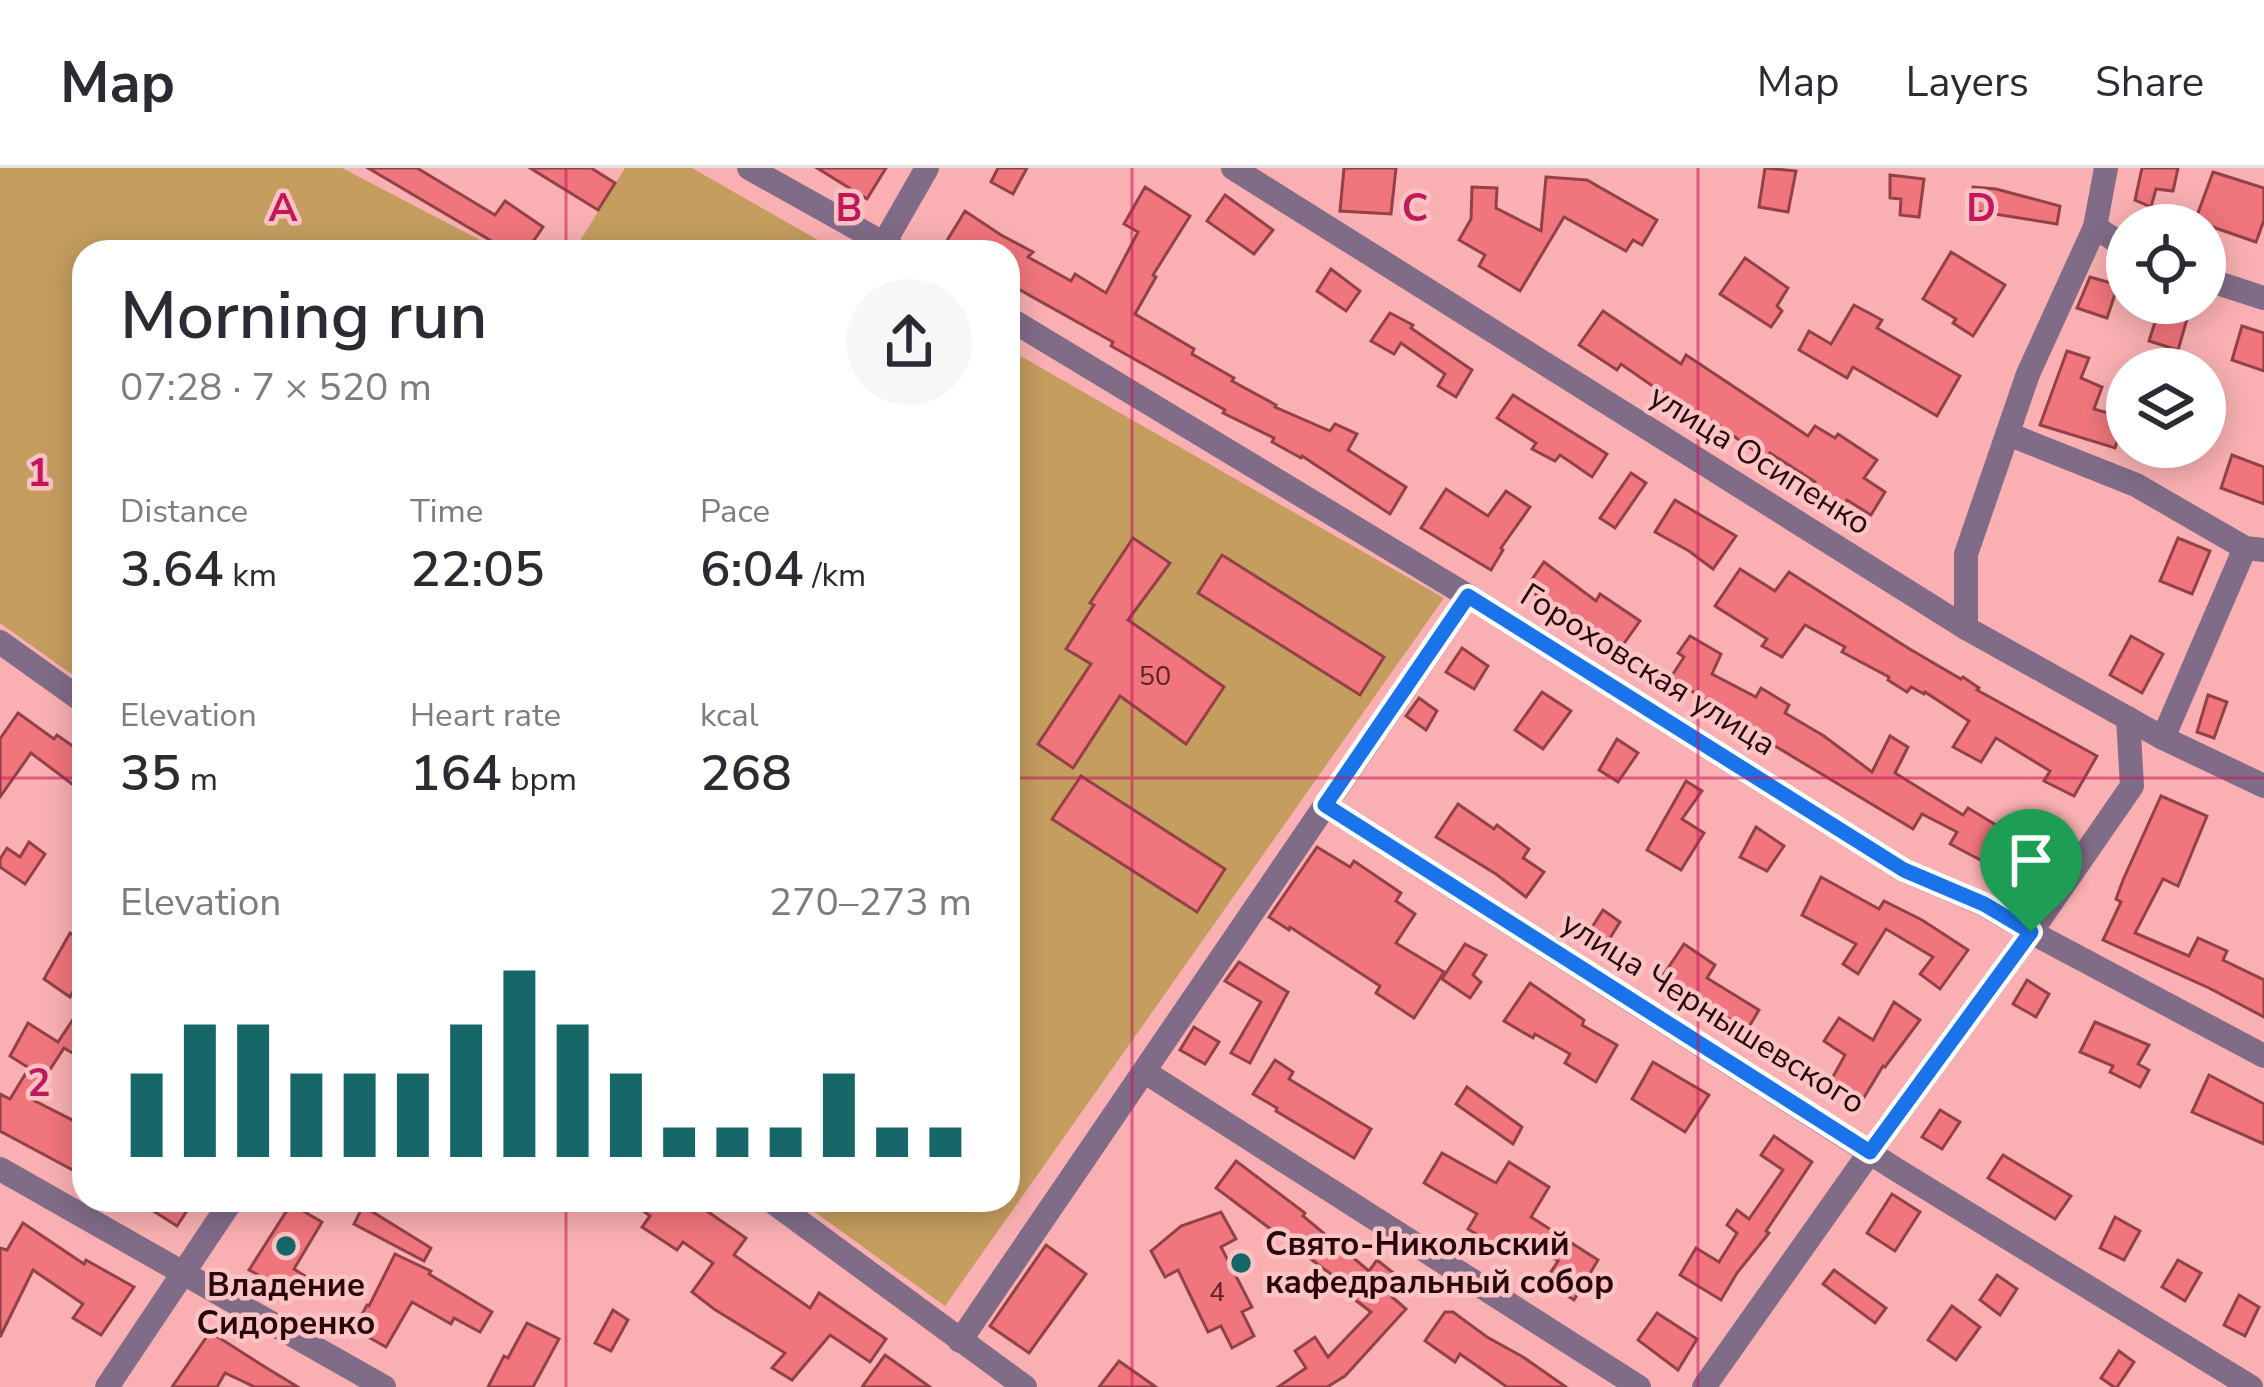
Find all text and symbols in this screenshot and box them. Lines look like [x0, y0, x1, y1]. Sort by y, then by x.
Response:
text: Map [60, 44, 175, 122]
text: Map [1757, 54, 1839, 111]
text: Layers [1905, 54, 2029, 111]
text: Share [2095, 54, 2204, 111]
text: A [268, 182, 298, 235]
text: B [836, 182, 862, 235]
text: C [1402, 182, 1428, 235]
text: D [1966, 182, 1996, 235]
map controls [2106, 204, 2226, 468]
button: locate [2106, 204, 2226, 324]
text: Morning run [120, 271, 488, 361]
button: share [846, 279, 972, 405]
button: layers [2106, 348, 2226, 468]
text: 07:28 · 7 × 520 m [120, 361, 432, 414]
street label: улица Осипенко [1641, 374, 1879, 546]
text: 1 [27, 447, 51, 500]
text: Distance [120, 489, 248, 534]
text: Time [410, 489, 483, 534]
text: Pace [700, 489, 770, 534]
text: 3.64 [120, 534, 224, 604]
text: 22:05 [410, 534, 545, 604]
text: 6:04 [700, 534, 804, 604]
text: km [224, 553, 277, 598]
text: /km [804, 553, 866, 598]
street label: Гороховская улица [1512, 573, 1784, 767]
house number: 50 [1139, 658, 1171, 695]
text: Elevation [120, 693, 257, 738]
text: Heart rate [410, 693, 561, 738]
text: kcal [700, 693, 759, 738]
text: 35 [120, 738, 181, 808]
text: 164 [410, 738, 502, 808]
text: 268 [700, 738, 792, 808]
text: m [181, 757, 218, 802]
text: bpm [502, 757, 577, 802]
pin [1980, 809, 2082, 932]
icon: arrive [1998, 827, 2064, 893]
text: Elevation [120, 876, 281, 929]
text: 270–273 m [769, 876, 972, 929]
street label: улица Чернышевского [1552, 901, 1874, 1125]
text: 2 [27, 1057, 51, 1110]
place label: Свято-Никольский кафедральный собор [1265, 1222, 1614, 1305]
marker: Владение Сидоренко [273, 1233, 299, 1259]
marker: Свято-Никольский кафедральный собор [1228, 1250, 1254, 1276]
place label: Владение Сидоренко [197, 1263, 375, 1346]
house number: 4 [1209, 1274, 1225, 1311]

